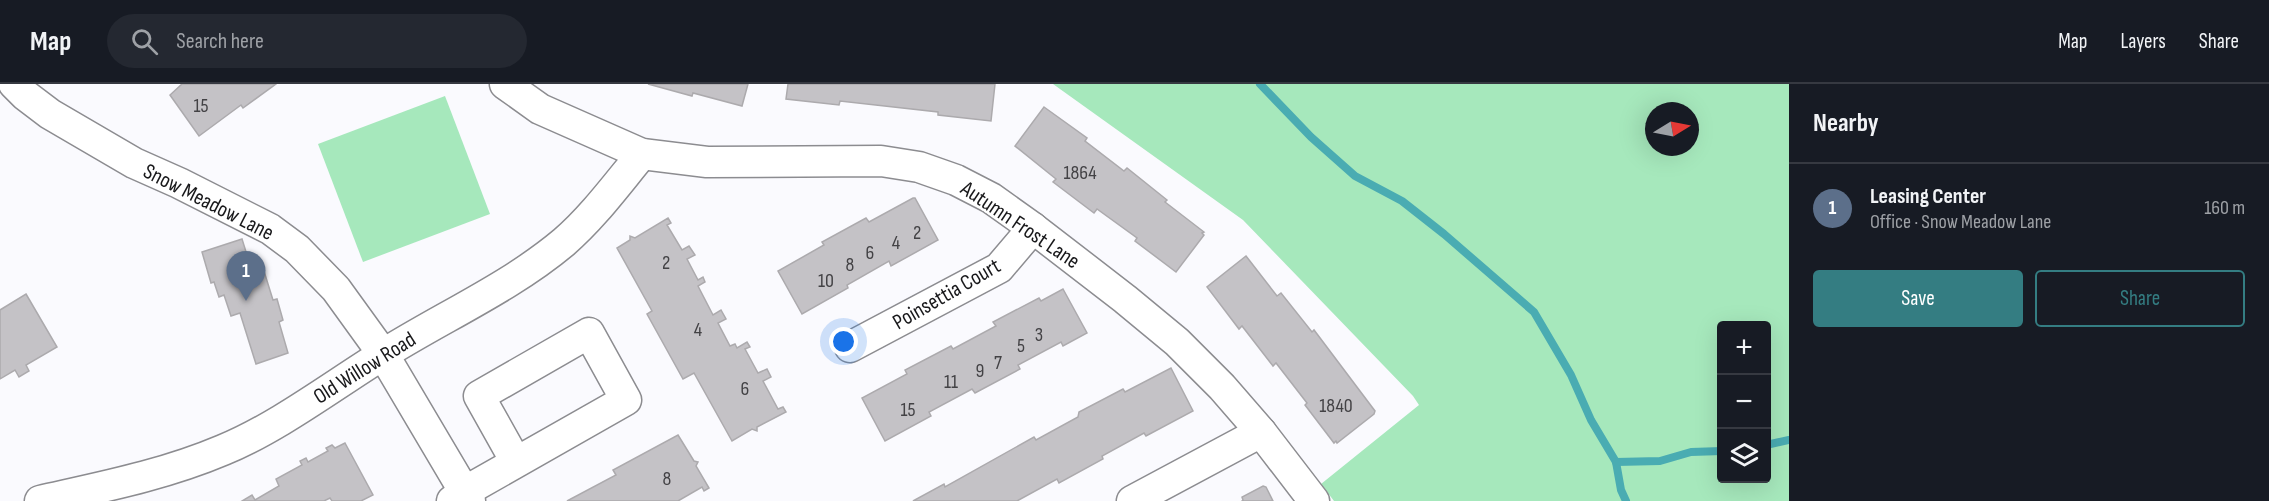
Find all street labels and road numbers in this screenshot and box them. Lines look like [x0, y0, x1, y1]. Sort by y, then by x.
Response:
street label: Snow Meadow Lane [138, 158, 278, 247]
street label: Autumn Frost Lane [955, 175, 1085, 275]
street label: Poinsettia Court [888, 252, 1006, 336]
street label: Old Willow Road [309, 326, 421, 410]

